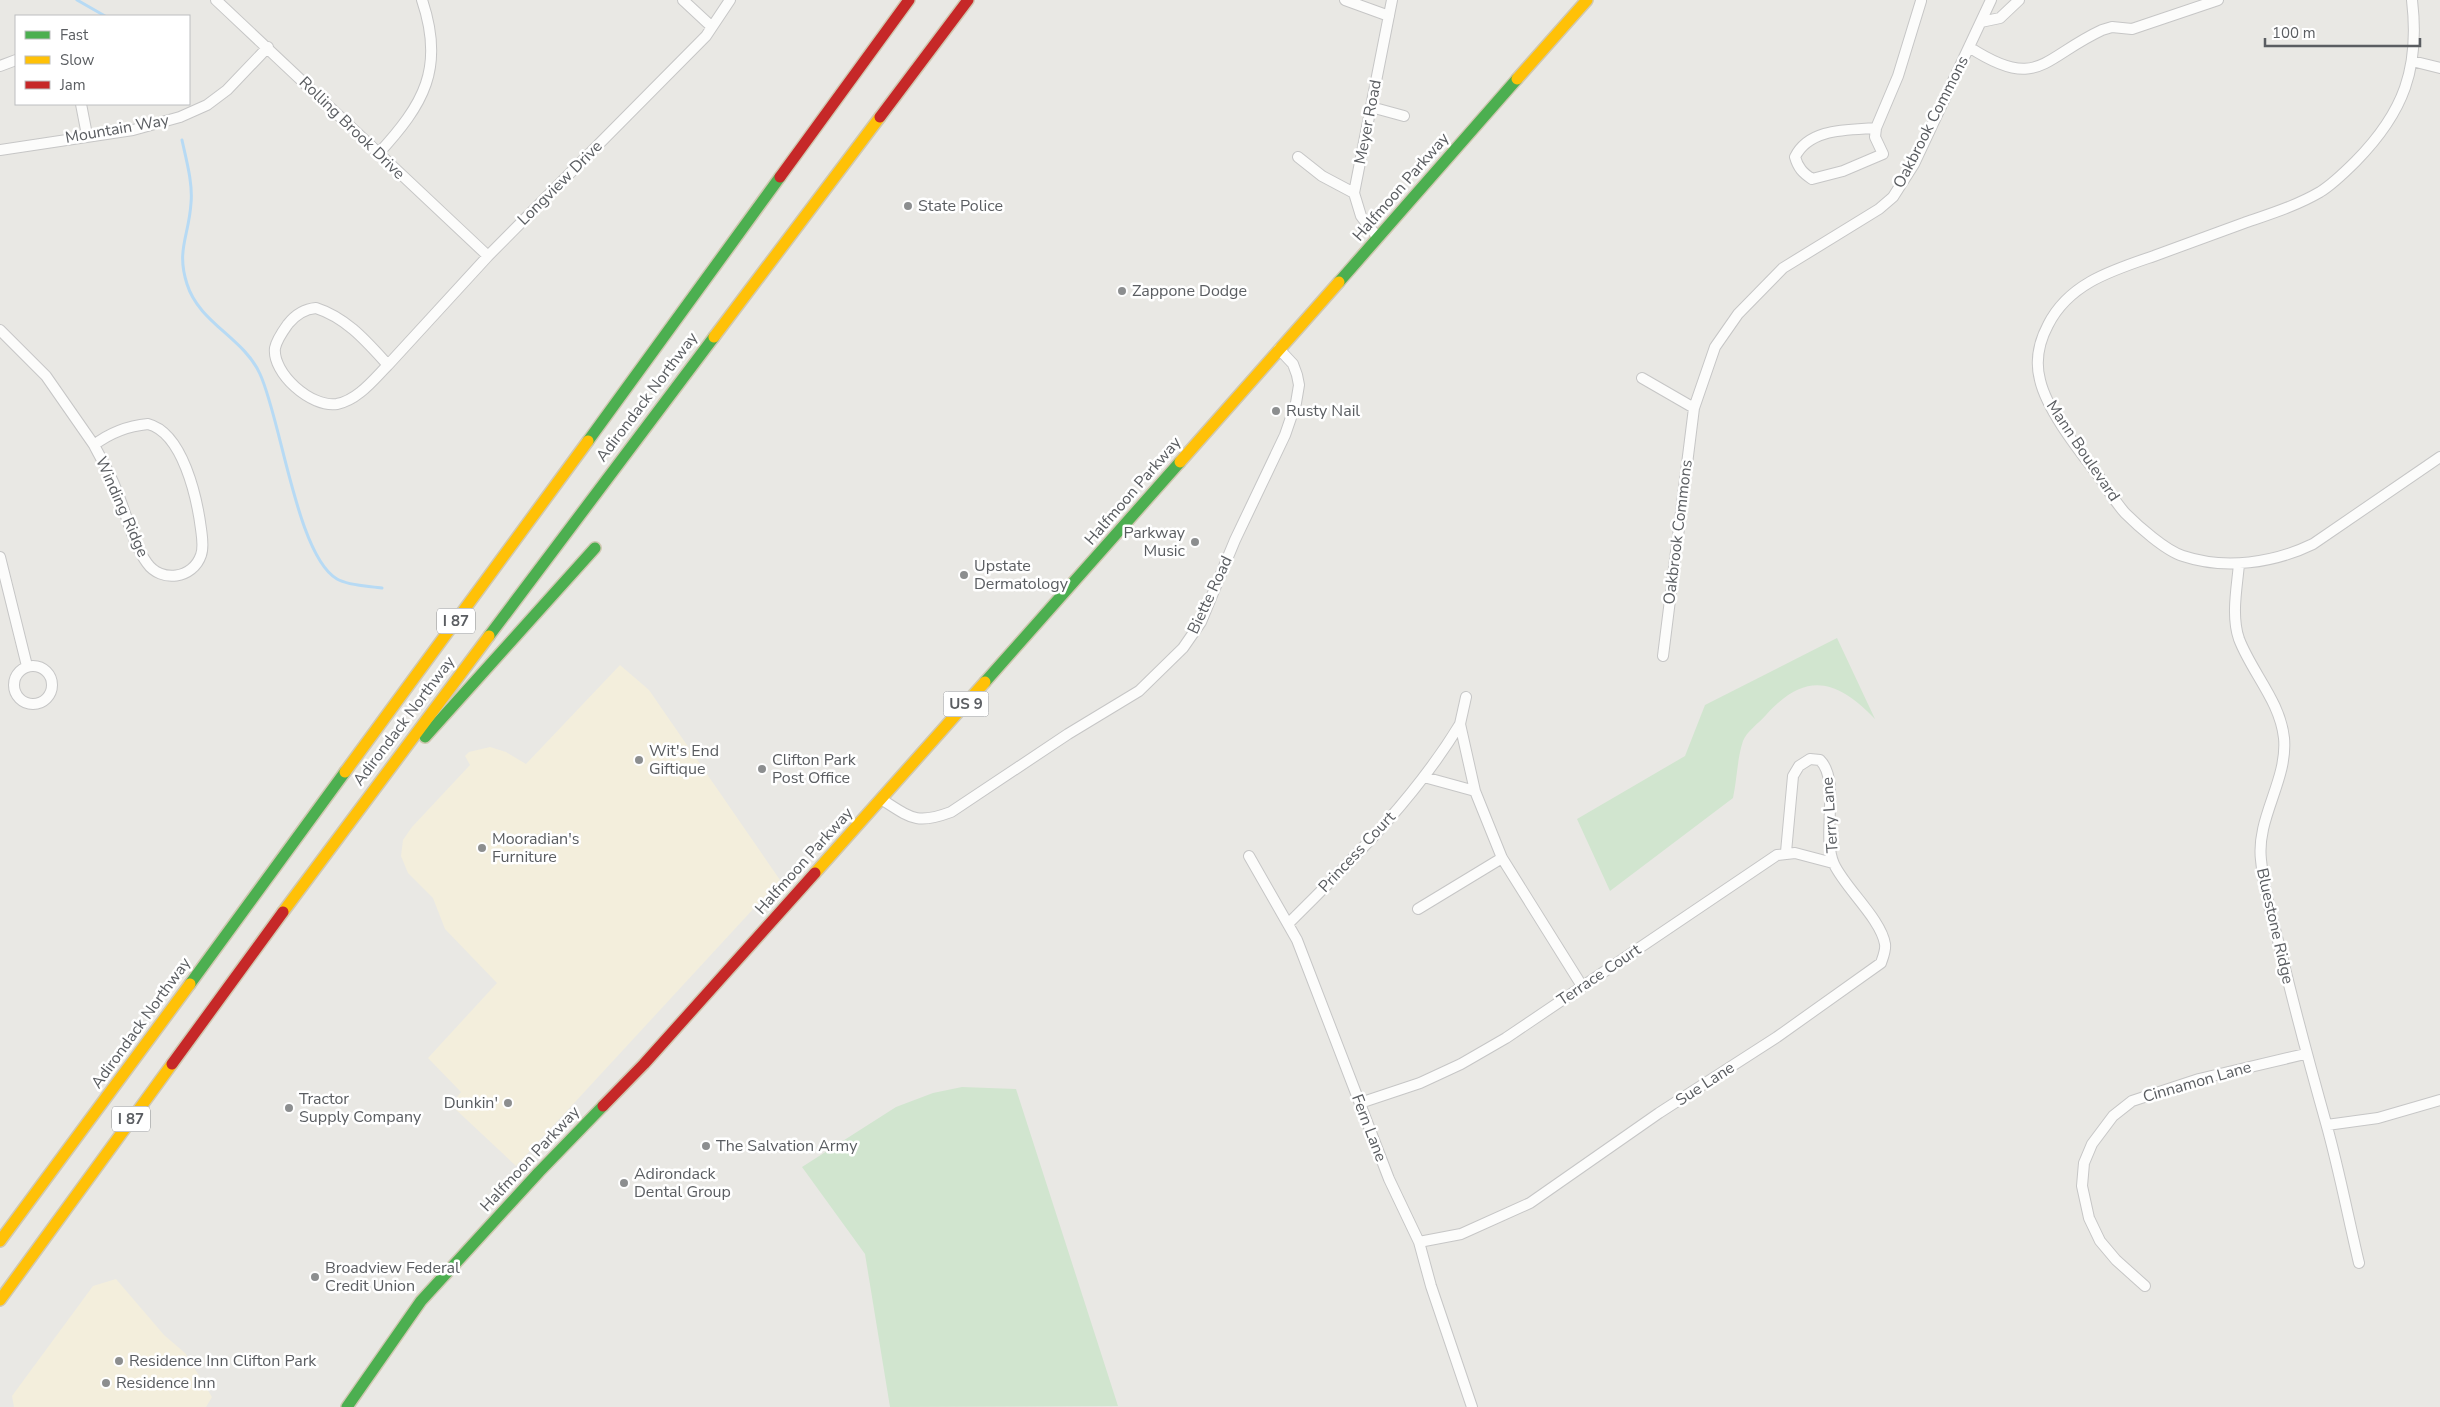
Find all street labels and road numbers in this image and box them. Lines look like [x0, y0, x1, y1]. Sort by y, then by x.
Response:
street label: Oakbrook Commons [1888, 52, 1974, 192]
street label: Rolling Brook Drive [294, 72, 410, 184]
street label: Meyer Road [1349, 78, 1387, 166]
street label: Mountain Way [63, 109, 171, 149]
street label: Halfmoon Parkway [1348, 128, 1455, 246]
street label: Longview Drive [513, 136, 607, 230]
street label: Adirondack Northway [591, 327, 703, 466]
street label: Mann Boulevard [2041, 396, 2125, 506]
street label: Halfmoon Parkway [1080, 432, 1187, 550]
street label: Winding Ridge [90, 453, 154, 561]
street label: Oakbrook Commons [1658, 458, 1698, 606]
street label: Biette Road [1182, 552, 1238, 638]
road number: I 87 [437, 608, 475, 634]
street label: Adirondack Northway [348, 651, 460, 790]
road number: US 9 [944, 692, 988, 716]
street label: Terry Lane [1816, 776, 1844, 854]
street label: Halfmoon Parkway [750, 802, 858, 919]
street label: Princess Court [1314, 806, 1401, 897]
street label: Bluestone Ridge [2251, 866, 2299, 986]
street label: Terrace Court [1553, 939, 1645, 1011]
street label: Adirondack Northway [86, 952, 196, 1093]
street label: Cinnamon Lane [2140, 1056, 2254, 1108]
street label: Sue Lane [1671, 1057, 1739, 1111]
street label: Fern Lane [1346, 1091, 1392, 1165]
street label: Halfmoon Parkway [475, 1101, 585, 1217]
road number: I 87 [112, 1106, 150, 1132]

